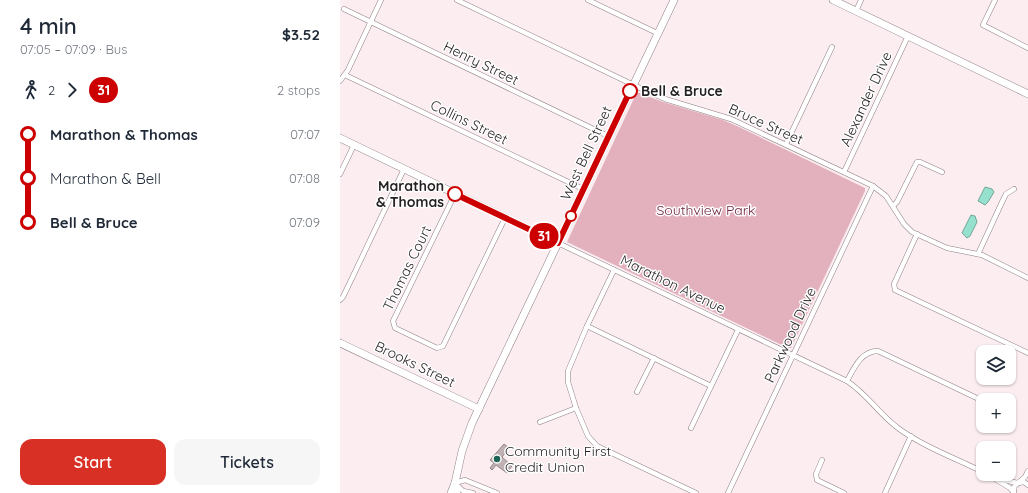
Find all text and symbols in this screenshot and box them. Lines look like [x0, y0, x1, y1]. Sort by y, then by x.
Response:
text: 4 min [20, 12, 77, 40]
text: $3.52 [282, 25, 320, 44]
street label: Henry Street [440, 37, 522, 89]
text: 07:05 – 07:09 · Bus [20, 41, 127, 57]
street label: Alexander Drive [836, 49, 896, 149]
icon: walk [20, 79, 42, 101]
icon: forward [61, 79, 83, 101]
text: 31 [97, 81, 110, 99]
text: 2 [48, 82, 55, 98]
text: 2 stops [277, 82, 320, 98]
place label: Bell & Bruce [641, 82, 723, 100]
marker: Bell & Bruce [622, 83, 638, 99]
street label: Collins Street [427, 96, 511, 149]
street label: Bruce Street [726, 100, 806, 149]
street label: West Bell Street [556, 103, 616, 203]
text: Marathon & Thomas [50, 125, 198, 144]
text: 07:07 [290, 126, 320, 142]
text: Marathon & Bell [50, 169, 161, 188]
text: 07:08 [289, 170, 320, 186]
place label: Marathon & Thomas [376, 177, 444, 211]
marker: Marathon & Thomas [447, 186, 463, 202]
park label: Southview Park [656, 201, 756, 219]
unlabelled marker [565, 210, 577, 222]
text: Bell & Bruce [50, 213, 138, 232]
text: 07:09 [289, 214, 320, 230]
street label: Thomas Court [379, 222, 435, 313]
line badge: 31 [526, 223, 562, 249]
text: 31 [538, 227, 550, 245]
street label: Marathon Avenue [618, 251, 729, 317]
street label: Parkwood Drive [760, 284, 820, 386]
street label: Brooks Street [372, 337, 458, 391]
map controls [976, 345, 1016, 481]
button: layers [976, 345, 1016, 385]
button: + [976, 393, 1016, 433]
button: Start [20, 439, 166, 485]
button: Tickets [174, 439, 320, 485]
button: − [976, 441, 1016, 481]
place label: Community First Credit Union [505, 442, 612, 476]
marker: Community First Credit Union [492, 454, 502, 464]

